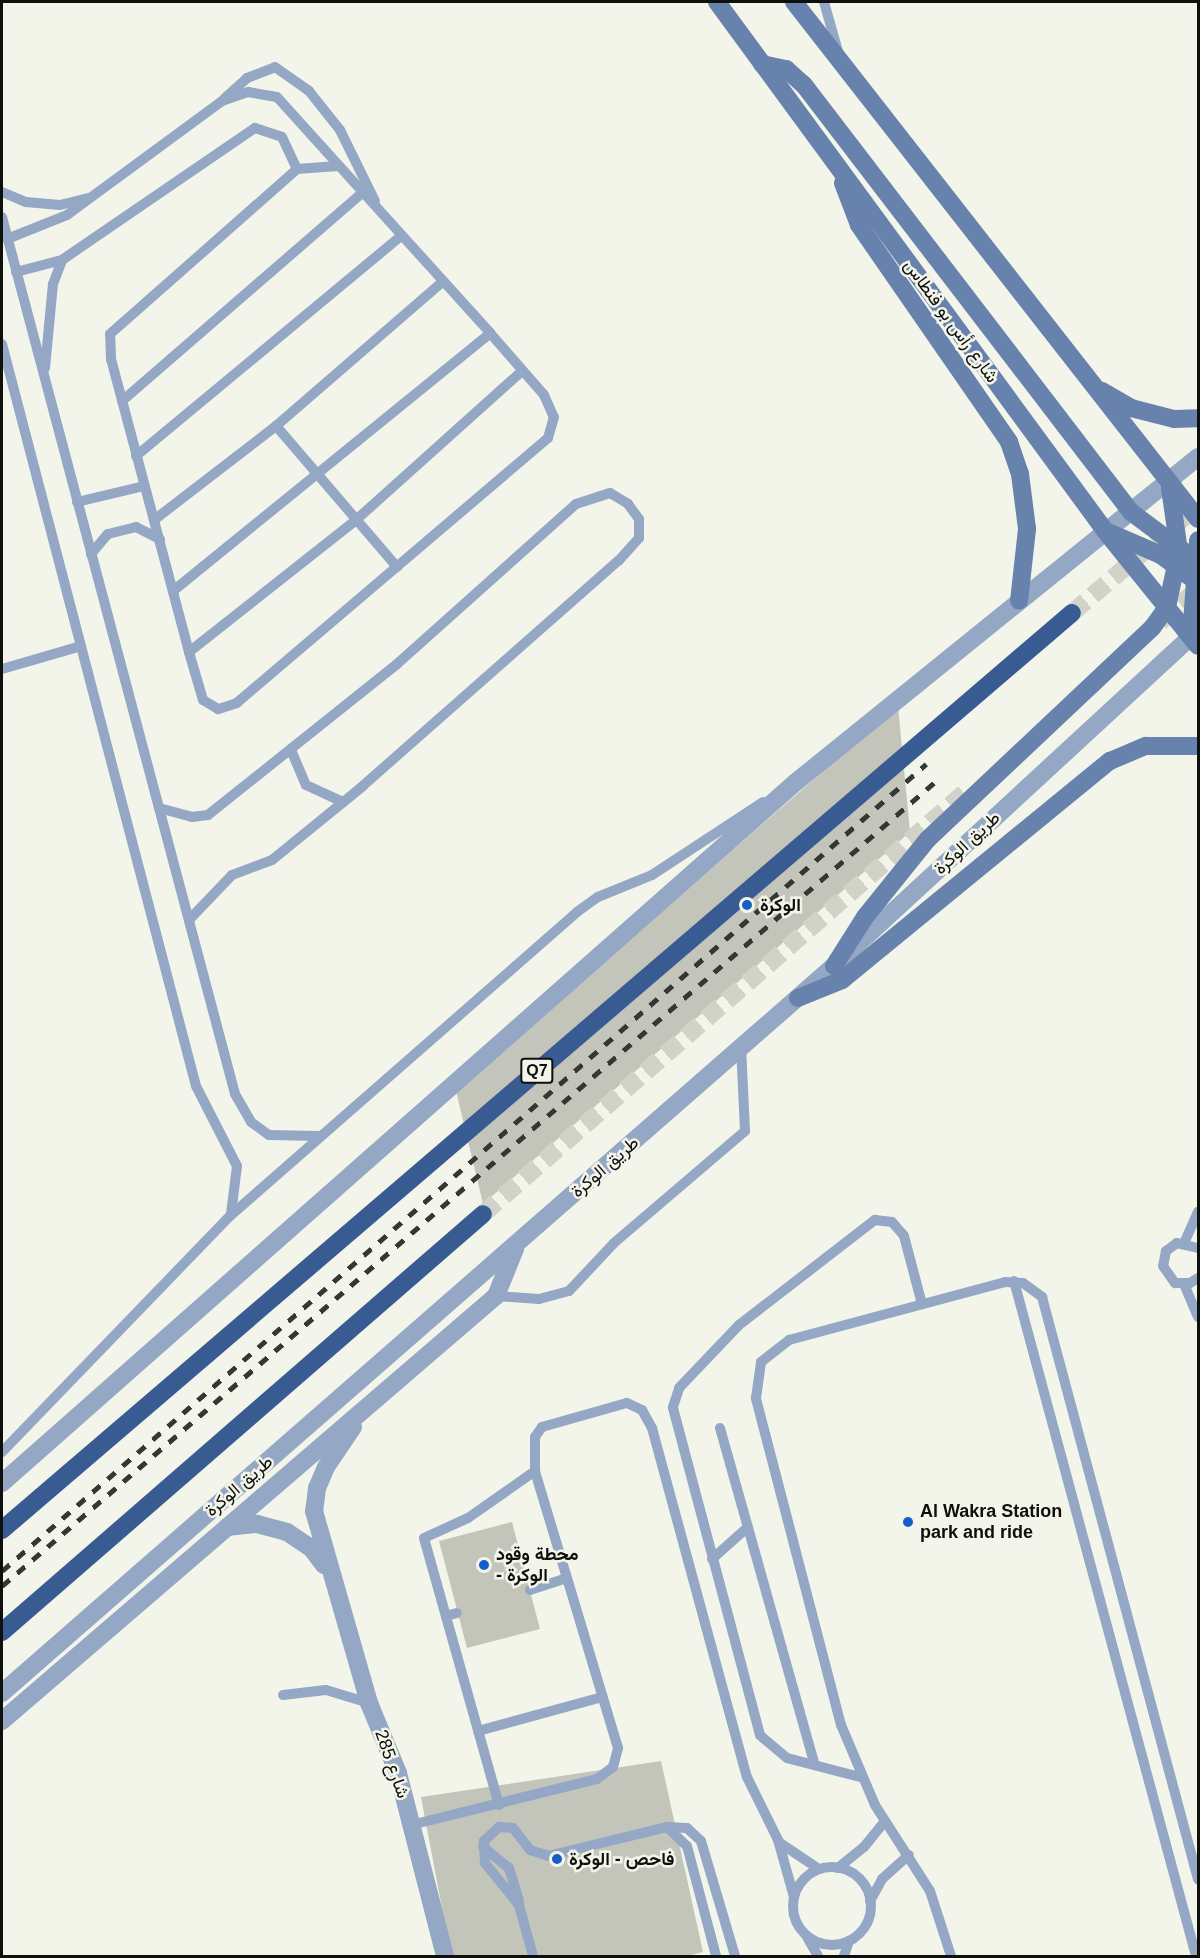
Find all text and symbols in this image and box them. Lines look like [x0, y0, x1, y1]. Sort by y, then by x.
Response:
street label: شارع رأس بو فنطاس [899, 255, 1003, 387]
street label: طريق الوكرة [929, 807, 1005, 879]
place label: الوكرة [760, 894, 801, 916]
marker: الوكرة [738, 896, 756, 914]
road number: Q7 [519, 1058, 555, 1084]
street label: طريق الوكرة [567, 1132, 643, 1202]
street label: طريق الوكرة [201, 1451, 277, 1521]
place label: Al Wakra Station park and ride [920, 1501, 1062, 1544]
marker: Al Wakra Station park and ride [901, 1515, 915, 1529]
place label: محطة وقود - الوكرة [496, 1544, 579, 1586]
marker: محطة وقود - الوكرة [477, 1558, 491, 1572]
street label: شارع 285 [370, 1727, 414, 1801]
place label: فاحص - الوكرة [569, 1848, 674, 1870]
marker: فاحص - الوكرة [550, 1852, 564, 1866]

